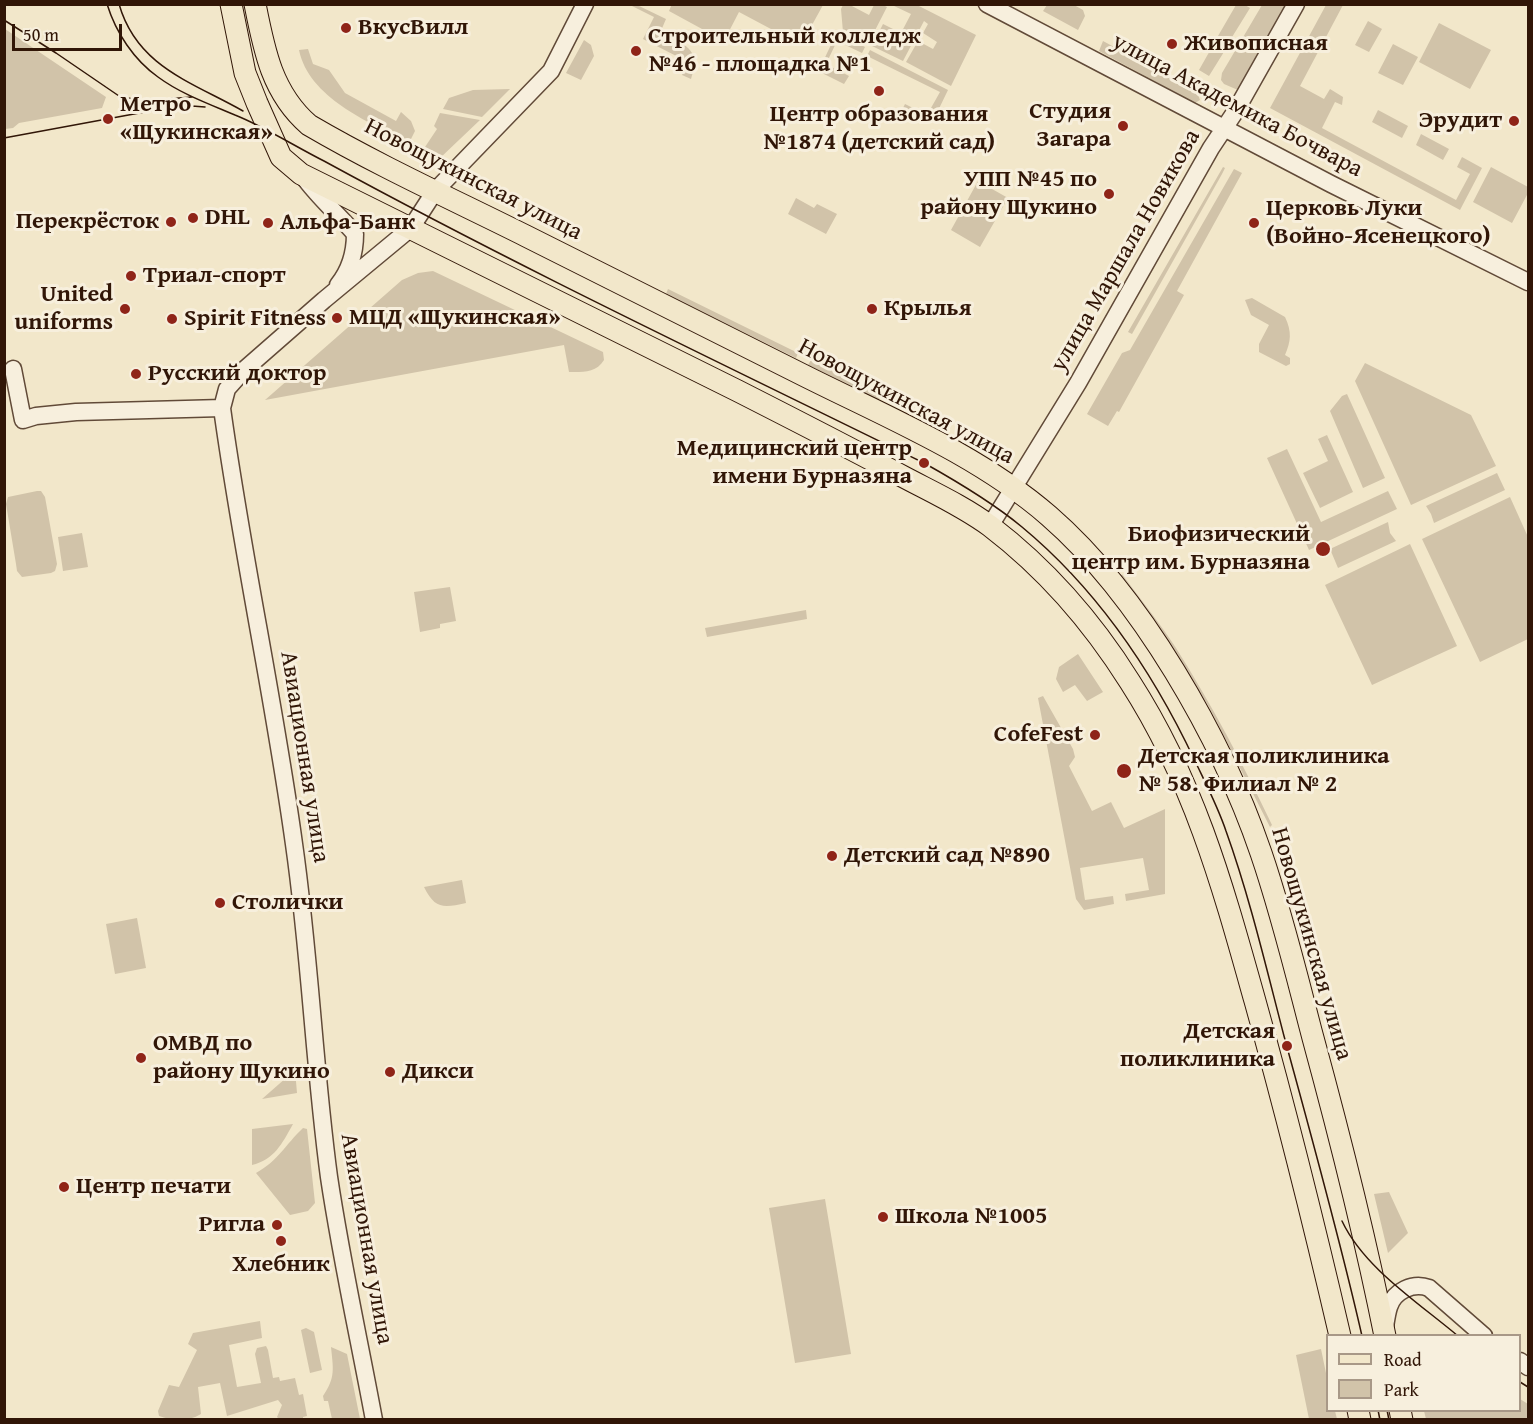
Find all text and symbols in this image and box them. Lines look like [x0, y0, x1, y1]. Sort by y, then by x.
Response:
scale bar [15, 12, 124, 50]
place label: ВкусВилл [358, 14, 468, 42]
text: 50 m [23, 21, 59, 48]
marker: ВкусВилл [339, 21, 353, 35]
place label: Строительный колледж №46 - площадка №1 [648, 23, 921, 79]
street label: улица Академика Бочвара [1107, 28, 1367, 184]
place label: Живописная [1184, 30, 1328, 58]
marker: Живописная [1165, 37, 1179, 51]
marker: Строительный колледж №46 - площадка №1 [629, 44, 643, 58]
marker: Центр образования №1874 (детский сад) [872, 84, 886, 98]
place label: Метро «Щукинская» [120, 91, 273, 147]
place label: Студия Загара [1029, 98, 1111, 154]
place label: Центр образования №1874 (детский сад) [763, 101, 995, 157]
place label: Эрудит [1418, 107, 1502, 135]
marker: Метро «Щукинская» [101, 112, 115, 126]
street label: Новощукинская улица [359, 113, 587, 247]
marker: Эрудит [1507, 114, 1521, 128]
marker: Студия Загара [1116, 119, 1130, 133]
street label: улица Маршала Новикова [1045, 125, 1207, 377]
place label: УПП №45 по району Щукино [920, 166, 1097, 222]
marker: УПП №45 по району Щукино [1102, 187, 1116, 201]
place label: Церковь Луки (Войно-Ясенецкого) [1266, 195, 1491, 251]
place label: DHL [205, 204, 250, 232]
place label: Перекрёсток [16, 208, 159, 236]
place label: Альфа-Банк [280, 209, 415, 237]
marker: DHL [186, 211, 200, 225]
marker: Перекрёсток [164, 215, 178, 229]
marker: Альфа-Банк [261, 216, 275, 230]
marker: Церковь Луки (Войно-Ясенецкого) [1247, 216, 1261, 230]
place label: Триал-спорт [143, 262, 285, 290]
marker: Триал-спорт [124, 269, 138, 283]
place label: United uniforms [15, 281, 113, 337]
place label: Крылья [884, 295, 971, 323]
marker: United uniforms [118, 302, 132, 316]
marker: Крылья [865, 302, 879, 316]
place label: МЦД «Щукинская» [349, 304, 560, 332]
place label: Spirit Fitness [184, 305, 326, 333]
marker: МЦД «Щукинская» [330, 311, 344, 325]
marker: Spirit Fitness [165, 312, 179, 326]
street label: Новощукинская улица [793, 333, 1019, 471]
place label: Русский доктор [148, 360, 326, 388]
marker: Русский доктор [129, 367, 143, 381]
place label: Медицинский центр имени Бурназяна [677, 435, 912, 491]
marker: Медицинский центр имени Бурназяна [917, 456, 931, 470]
place label: Биофизический центр им. Бурназяна [1072, 521, 1310, 577]
marker: Биофизический центр им. Бурназяна [1314, 540, 1332, 558]
street label: Авиационная улица [273, 649, 335, 865]
place label: CofeFest [994, 721, 1083, 749]
marker: CofeFest [1088, 728, 1102, 742]
place label: Детская поликлиника № 58. Филиал № 2 [1138, 743, 1390, 799]
marker: Детская поликлиника № 58. Филиал № 2 [1115, 762, 1133, 780]
street label: Новощукинская улица [1264, 824, 1358, 1064]
place label: Детский сад №890 [844, 842, 1050, 870]
marker: Детский сад №890 [825, 849, 839, 863]
place label: Столички [232, 889, 343, 917]
marker: Столички [213, 896, 227, 910]
place label: Детская поликлиника [1120, 1018, 1275, 1074]
place label: ОМВД по району Щукино [153, 1030, 330, 1086]
marker: Детская поликлиника [1280, 1039, 1294, 1053]
marker: ОМВД по району Щукино [134, 1051, 148, 1065]
place label: Дикси [402, 1058, 474, 1086]
marker: Дикси [383, 1065, 397, 1079]
street label: Авиационная улица [333, 1131, 399, 1347]
place label: Центр печати [76, 1173, 231, 1201]
marker: Центр печати [57, 1180, 71, 1194]
place label: Школа №1005 [895, 1203, 1047, 1231]
marker: Школа №1005 [876, 1210, 890, 1224]
place label: Ригла [199, 1211, 265, 1239]
marker: Ригла [270, 1218, 284, 1232]
marker: Хлебник [274, 1234, 288, 1248]
place label: Хлебник [232, 1251, 330, 1279]
legend [1326, 1334, 1521, 1412]
text: Road [1384, 1346, 1422, 1373]
text: Park [1384, 1376, 1419, 1403]

